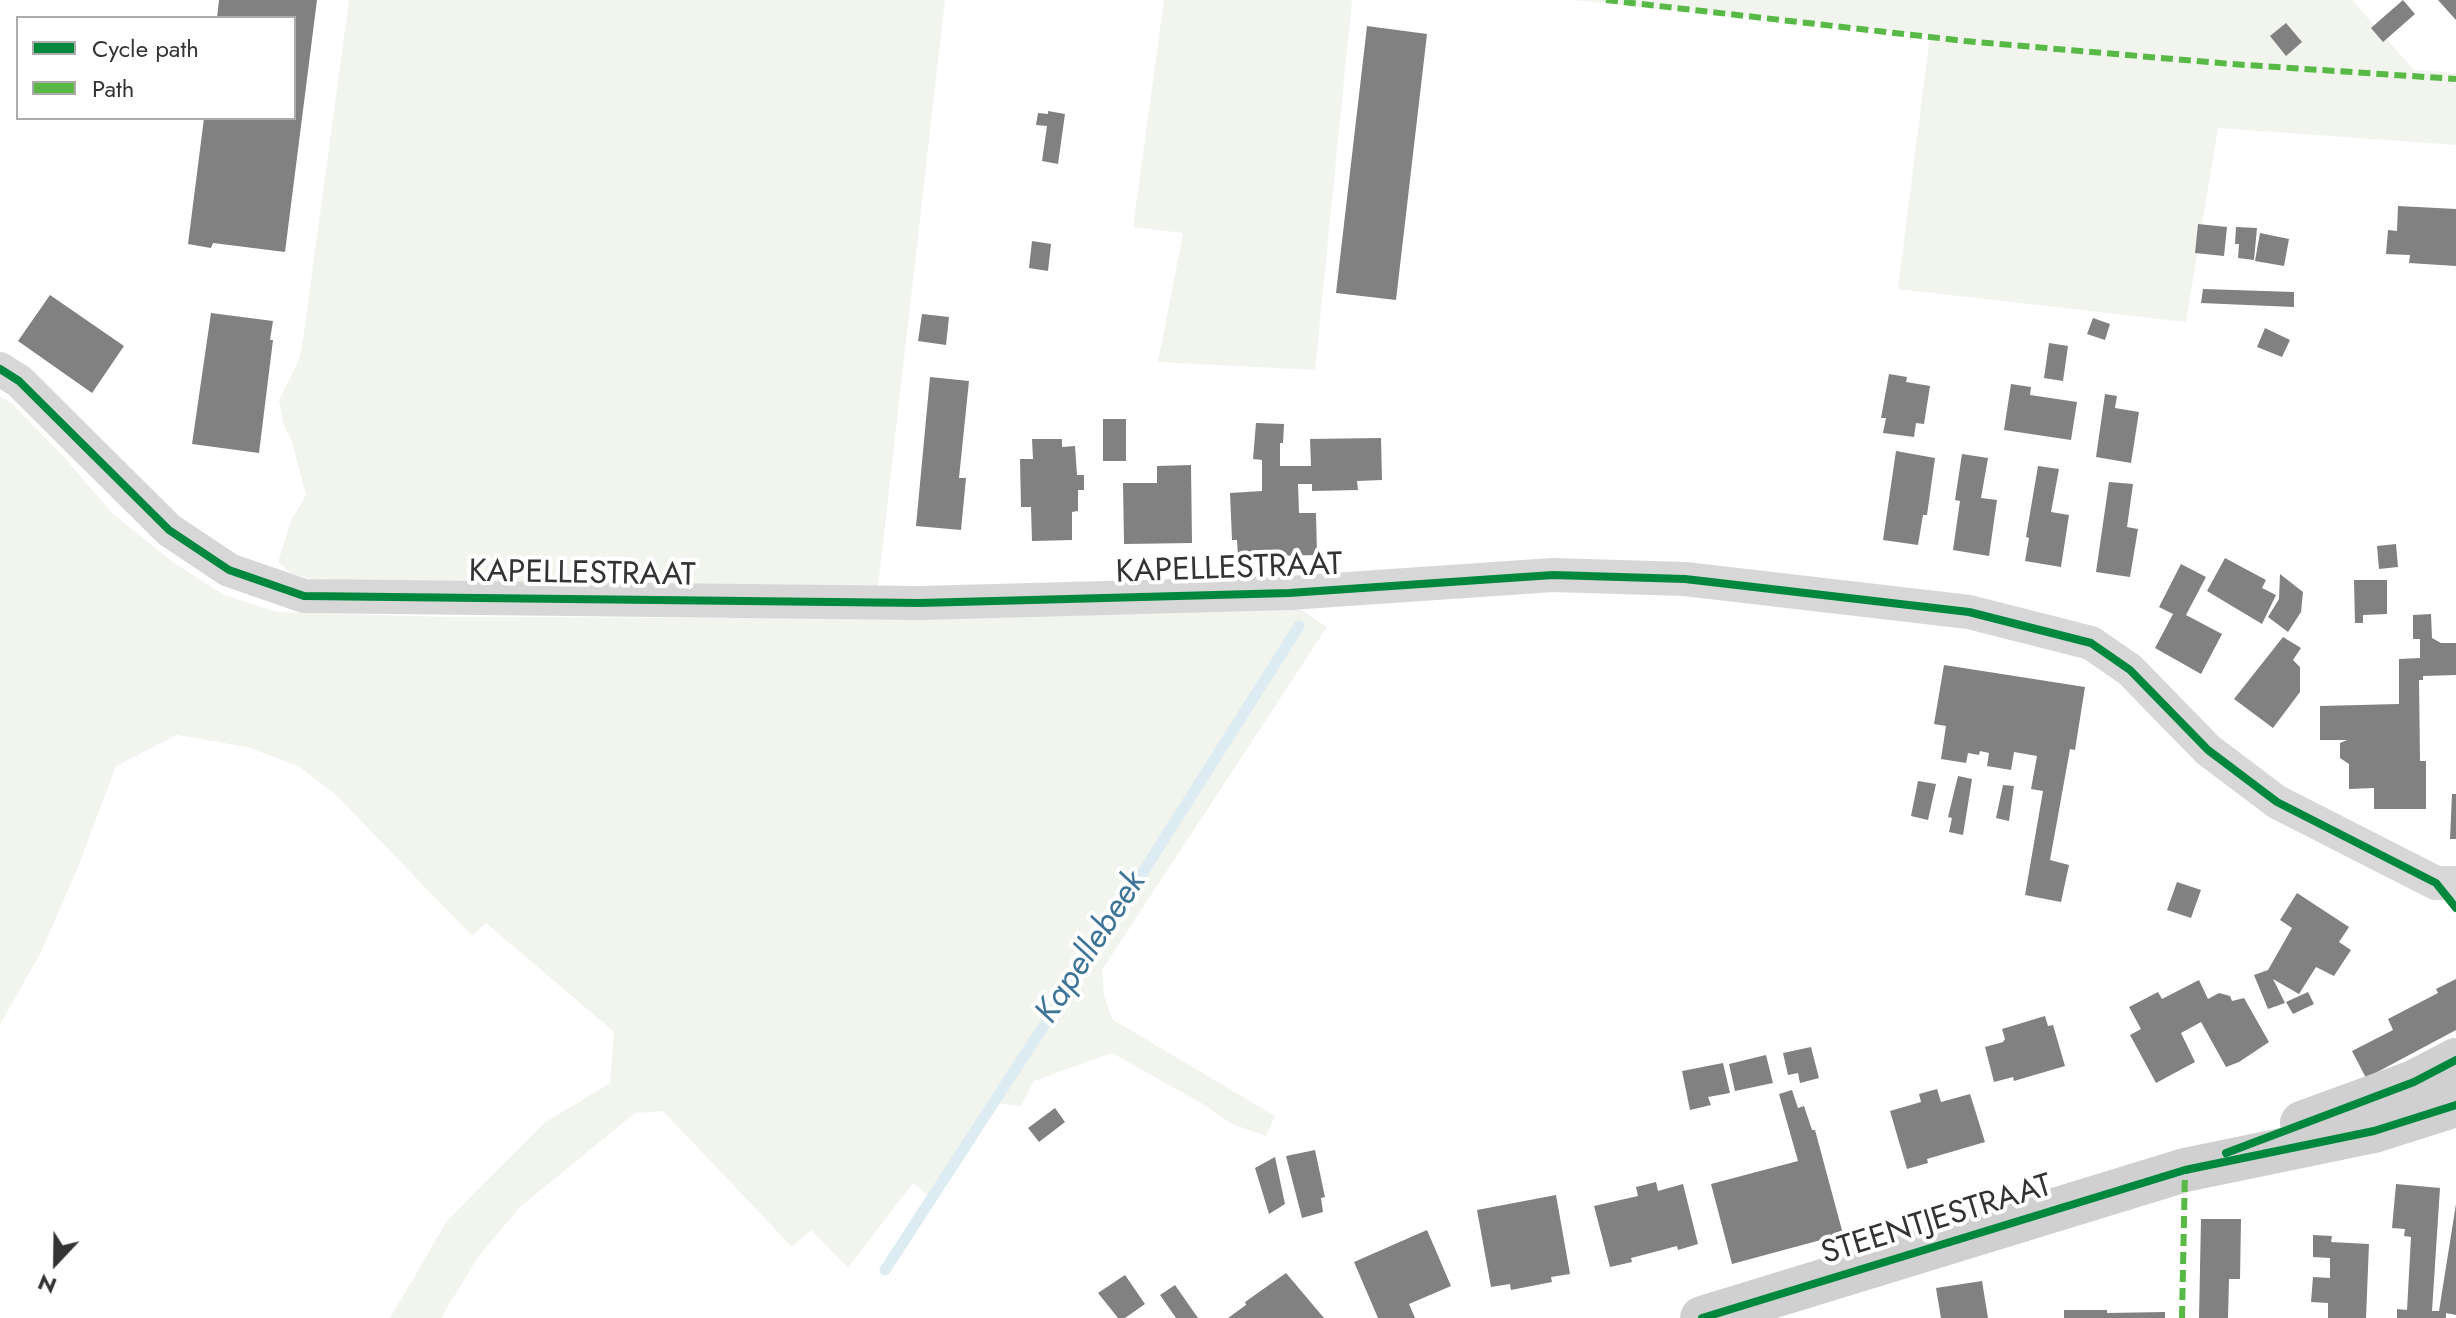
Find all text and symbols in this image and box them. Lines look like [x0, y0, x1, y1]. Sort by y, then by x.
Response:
legend [16, 16, 296, 120]
text: Cycle path [92, 31, 199, 66]
text: Path [92, 71, 134, 106]
street label: KAPELLESTRAAT [1115, 547, 1343, 593]
street label: KAPELLESTRAAT [468, 554, 696, 596]
water label: Kapellebeek [1028, 864, 1156, 1032]
street label: STEENTJESTRAAT [1817, 1168, 2057, 1274]
north arrow [16, 1222, 96, 1302]
text: N [33, 1266, 61, 1302]

